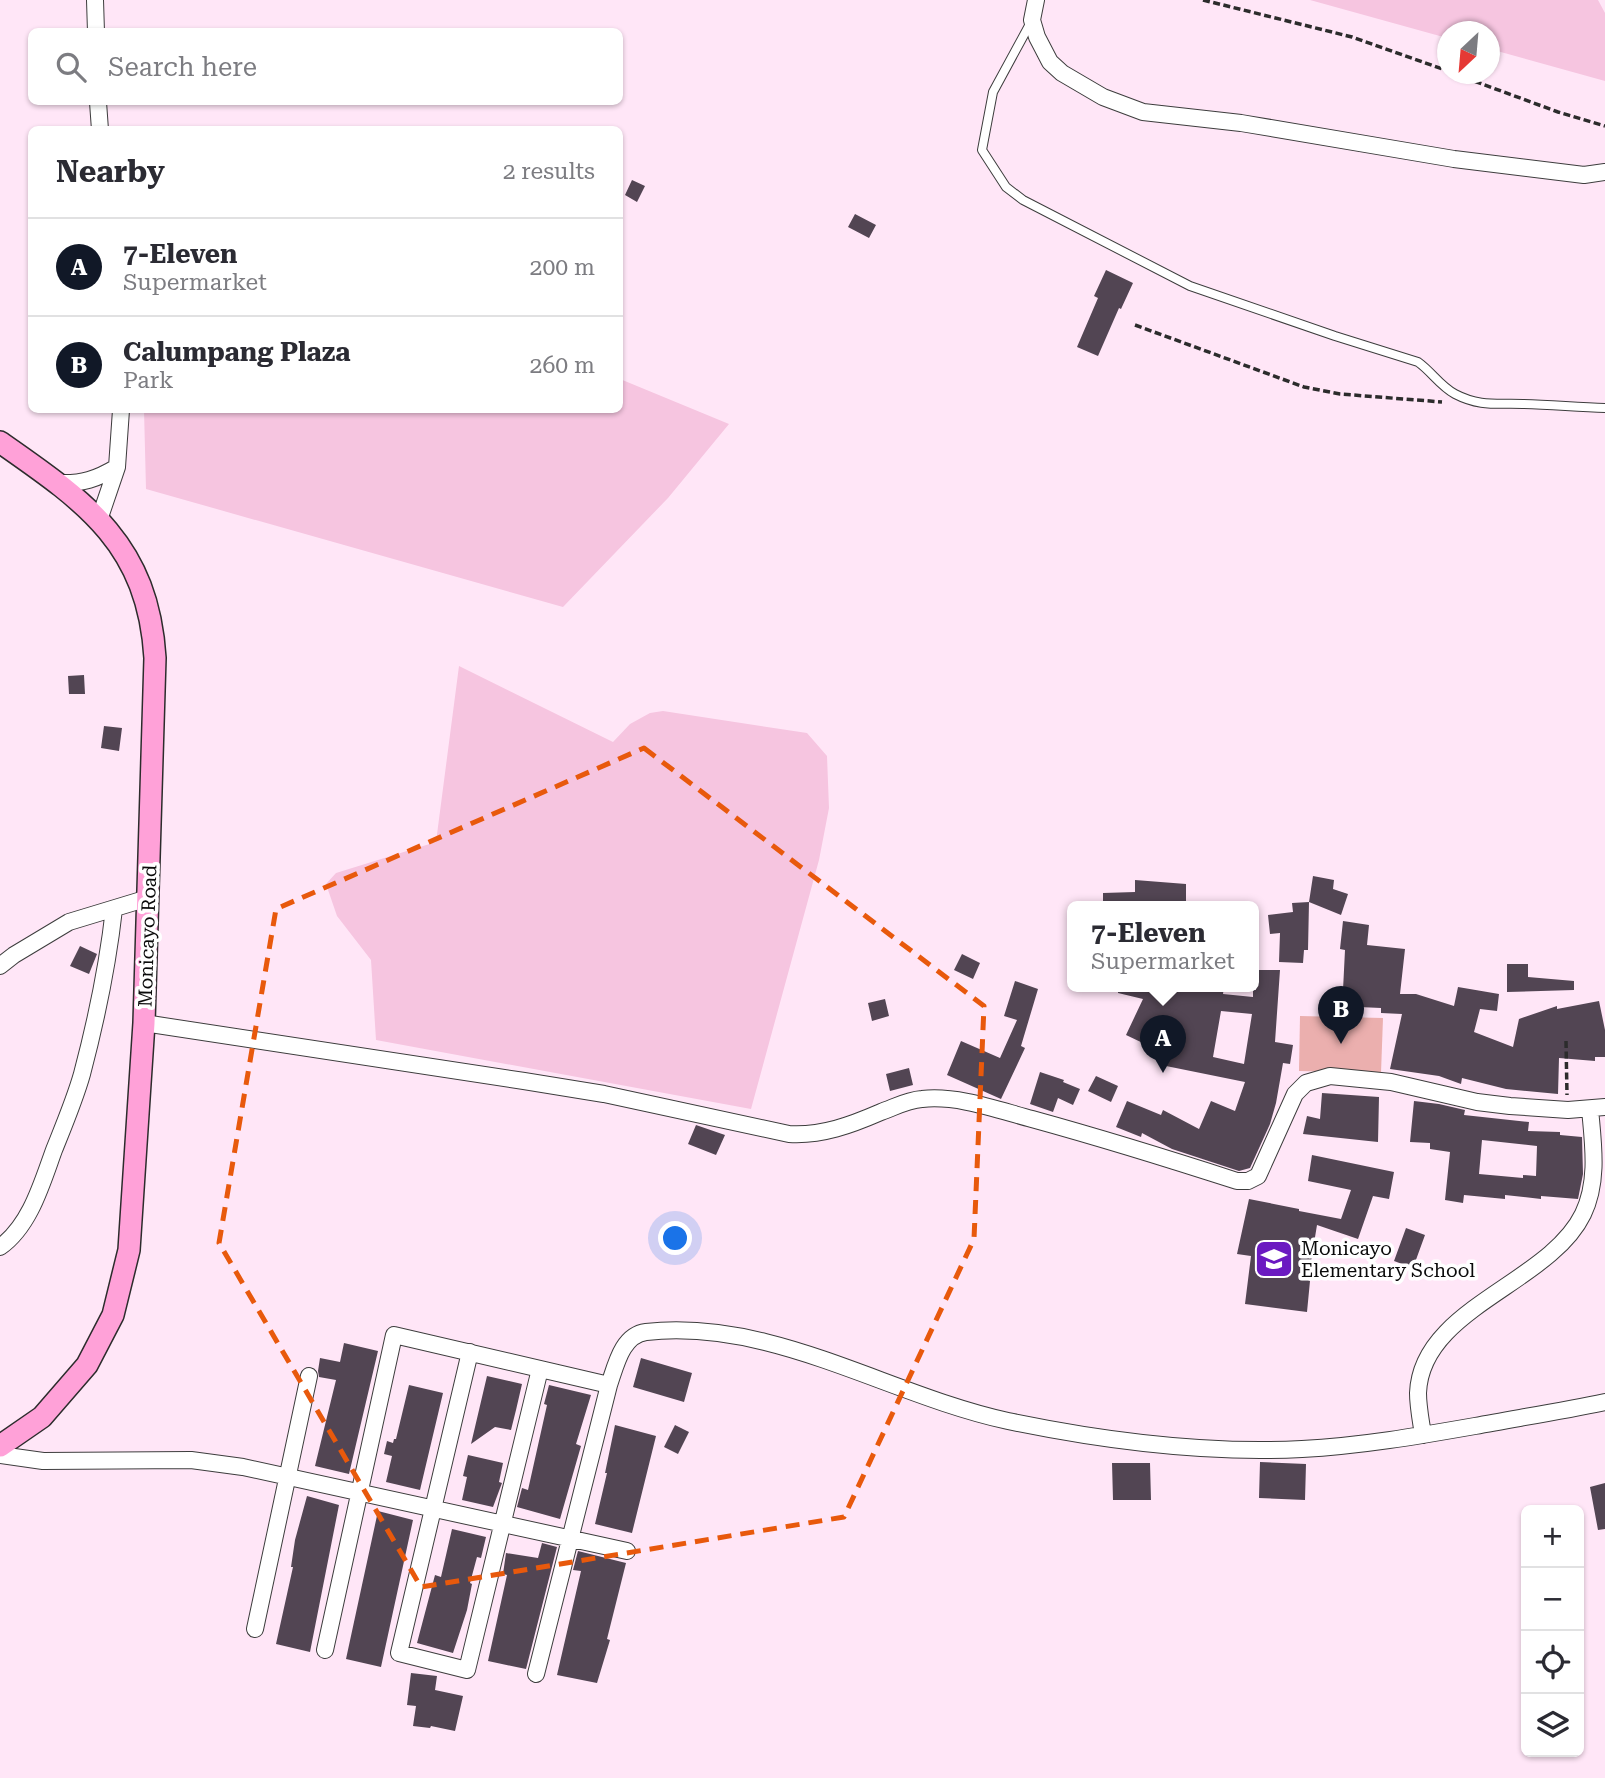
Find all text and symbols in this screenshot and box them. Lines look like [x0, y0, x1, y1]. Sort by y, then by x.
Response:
north arrow [1437, 21, 1500, 84]
search box [28, 28, 623, 105]
icon: search [52, 48, 90, 86]
text: Search here [108, 52, 257, 82]
text: Nearby [56, 154, 165, 189]
text: 2 results [503, 158, 595, 185]
text: 7-Eleven [123, 239, 237, 269]
text: A [71, 254, 87, 281]
text: 200 m [530, 254, 595, 281]
text: Supermarket [123, 269, 267, 296]
text: Calumpang Plaza [123, 337, 351, 367]
text: B [71, 352, 87, 379]
text: 260 m [530, 352, 595, 379]
text: Park [123, 367, 174, 394]
street label: Monicayo Road [134, 864, 161, 1008]
popup [1067, 901, 1259, 992]
text: 7-Eleven [1091, 918, 1206, 948]
text: Supermarket [1091, 948, 1235, 975]
pin: B [1318, 986, 1364, 1044]
pin: A [1140, 1015, 1186, 1073]
your location [658, 1221, 692, 1255]
place label: Monicayo Elementary School [1301, 1237, 1475, 1282]
school or university icon: Monicayo Elementary School [1253, 1238, 1295, 1280]
map controls [1521, 1505, 1584, 1757]
button: + [1521, 1505, 1584, 1568]
button: − [1521, 1568, 1584, 1631]
button: locate [1521, 1631, 1584, 1694]
button: layers [1521, 1694, 1584, 1757]

